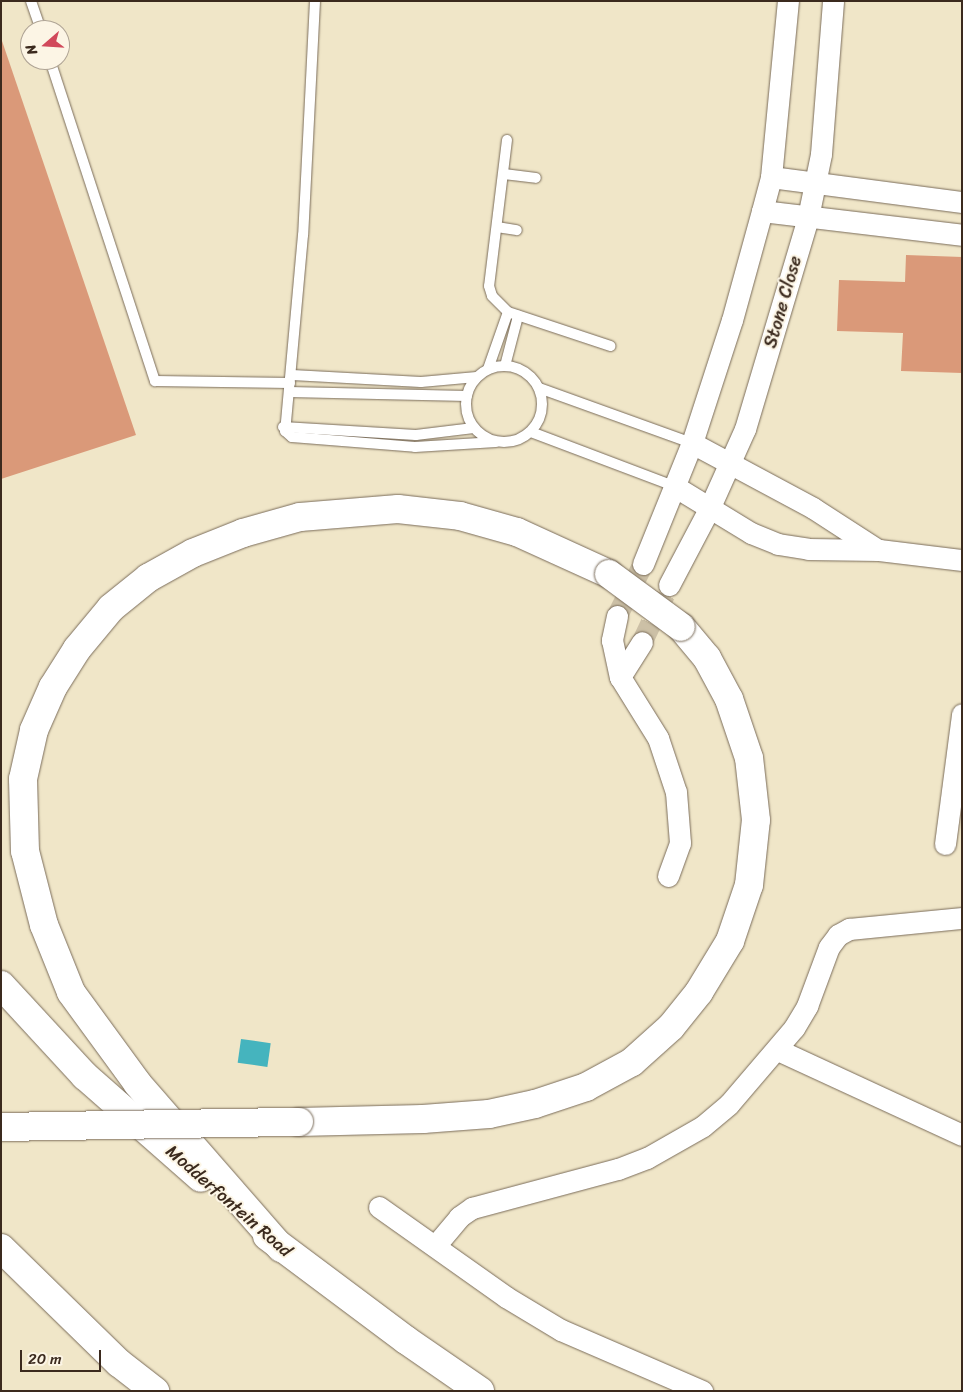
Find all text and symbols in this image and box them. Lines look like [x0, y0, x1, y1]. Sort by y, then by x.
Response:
north arrow [20, 20, 70, 70]
text: N [18, 41, 45, 58]
street label: Stone Close [760, 253, 806, 351]
street label: Modderfontein Road [161, 1140, 297, 1262]
scale bar [22, 1340, 104, 1372]
text: 20 m [28, 1346, 62, 1372]

